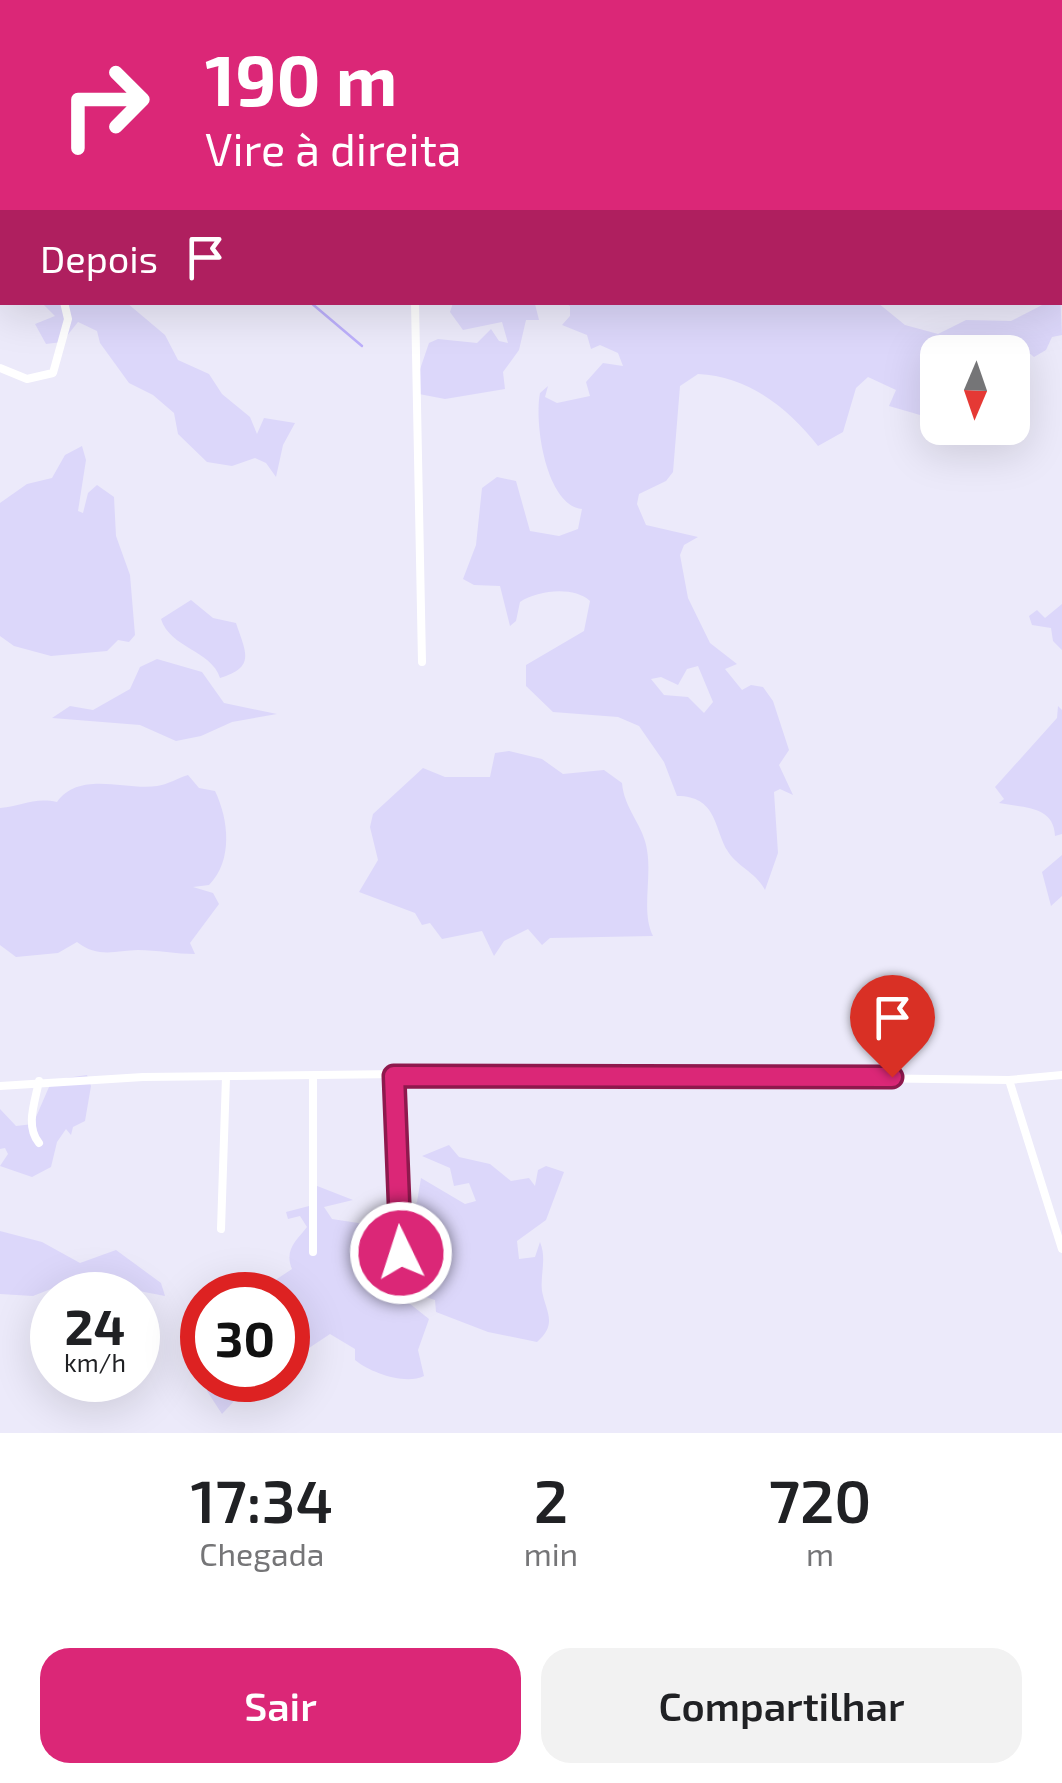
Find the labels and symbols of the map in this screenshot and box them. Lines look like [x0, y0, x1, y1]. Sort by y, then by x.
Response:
north arrow [920, 335, 1030, 445]
pin [850, 975, 935, 1078]
position arrow [349, 1201, 453, 1305]
speed limit sign: 30 [180, 1272, 310, 1402]

